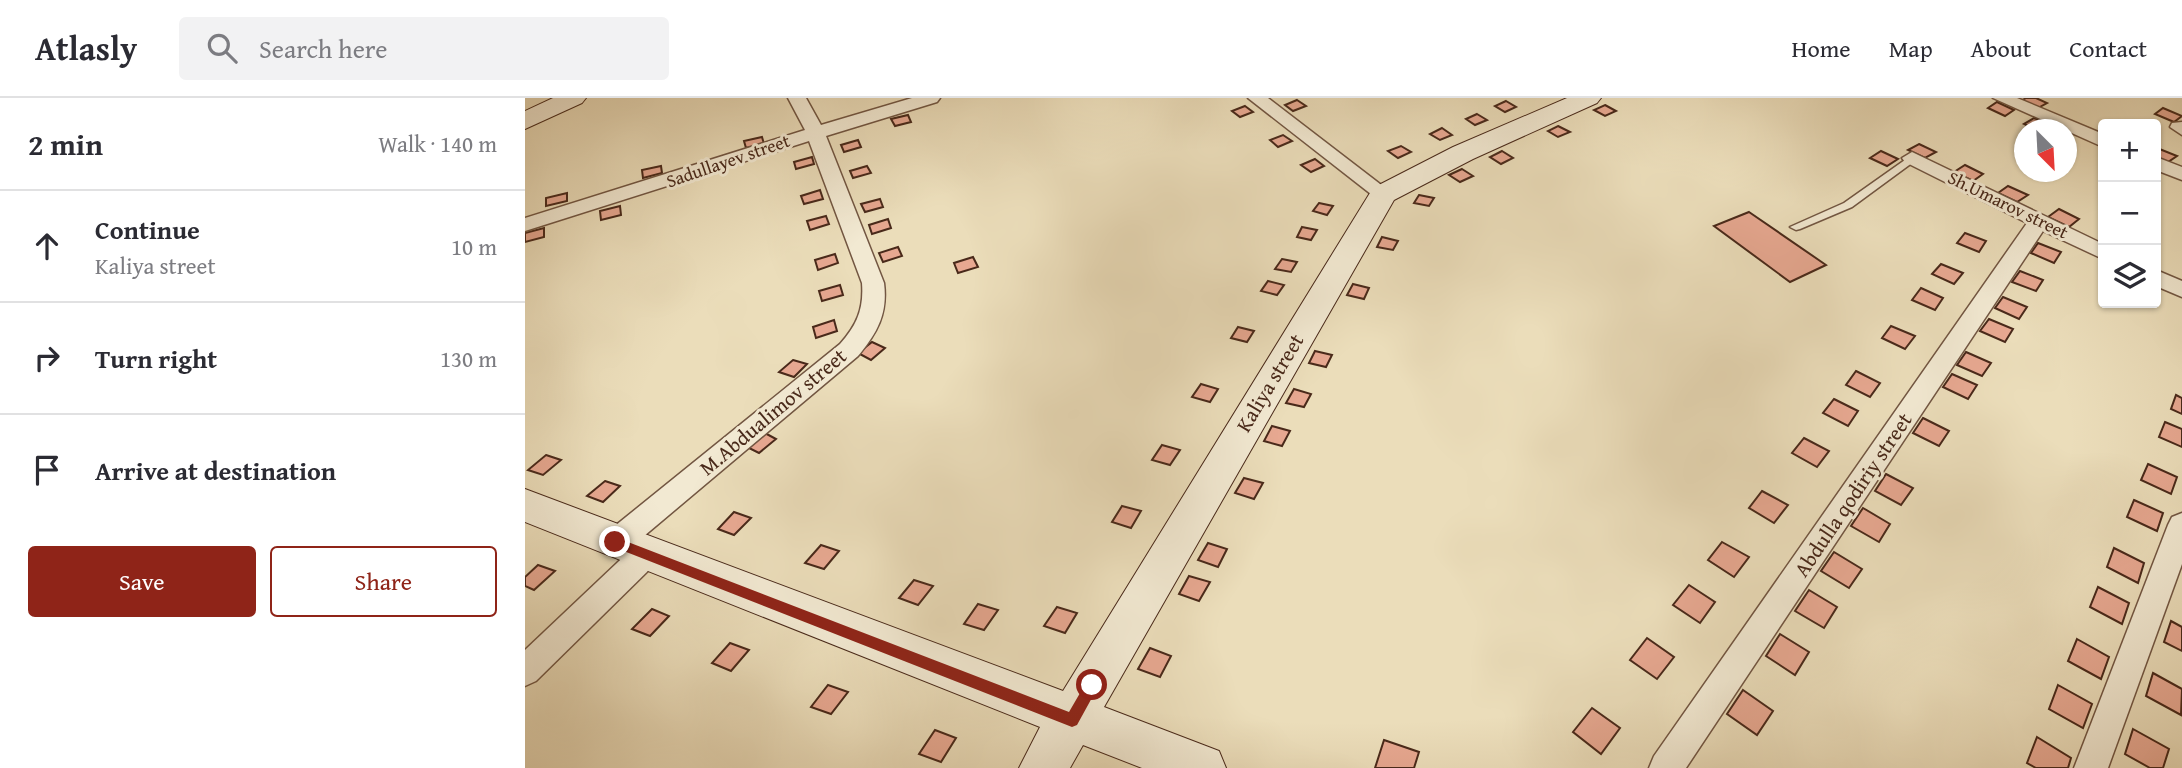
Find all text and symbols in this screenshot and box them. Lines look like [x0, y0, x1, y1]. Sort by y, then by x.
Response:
search box [179, 17, 669, 80]
text: Atlasly [35, 24, 137, 72]
icon: search [203, 29, 241, 67]
text: Search here [259, 29, 387, 68]
text: Home [1792, 31, 1851, 66]
text: Map [1889, 31, 1933, 66]
text: About [1971, 31, 2031, 66]
text: Contact [2069, 31, 2147, 66]
north arrow [2014, 119, 2077, 182]
map controls [2098, 119, 2161, 308]
button: + [2098, 119, 2161, 182]
text: 2 min [28, 122, 103, 166]
text: Walk · 140 m [378, 127, 497, 160]
street label: Sadullayev street [662, 127, 794, 194]
street label: Sh.Umarov street [1943, 164, 2074, 246]
button: − [2098, 182, 2161, 245]
text: Continue [95, 210, 200, 249]
icon: ahead [28, 227, 66, 265]
text: 10 m [451, 230, 497, 263]
button: layers [2098, 245, 2161, 308]
text: Kaliya street [95, 249, 216, 282]
street label: Kaliya street [1228, 327, 1311, 438]
icon: right [28, 339, 66, 377]
text: Turn right [95, 339, 217, 378]
street label: M.Abdualimov street [692, 340, 854, 483]
text: 130 m [440, 342, 497, 375]
street label: Abdulla qodiriy street [1786, 406, 1920, 583]
icon: arrive [28, 451, 66, 489]
text: Arrive at destination [95, 451, 336, 490]
route end [599, 526, 630, 557]
button: Save [28, 546, 256, 617]
button: Share [270, 546, 497, 617]
route start [1076, 669, 1107, 700]

